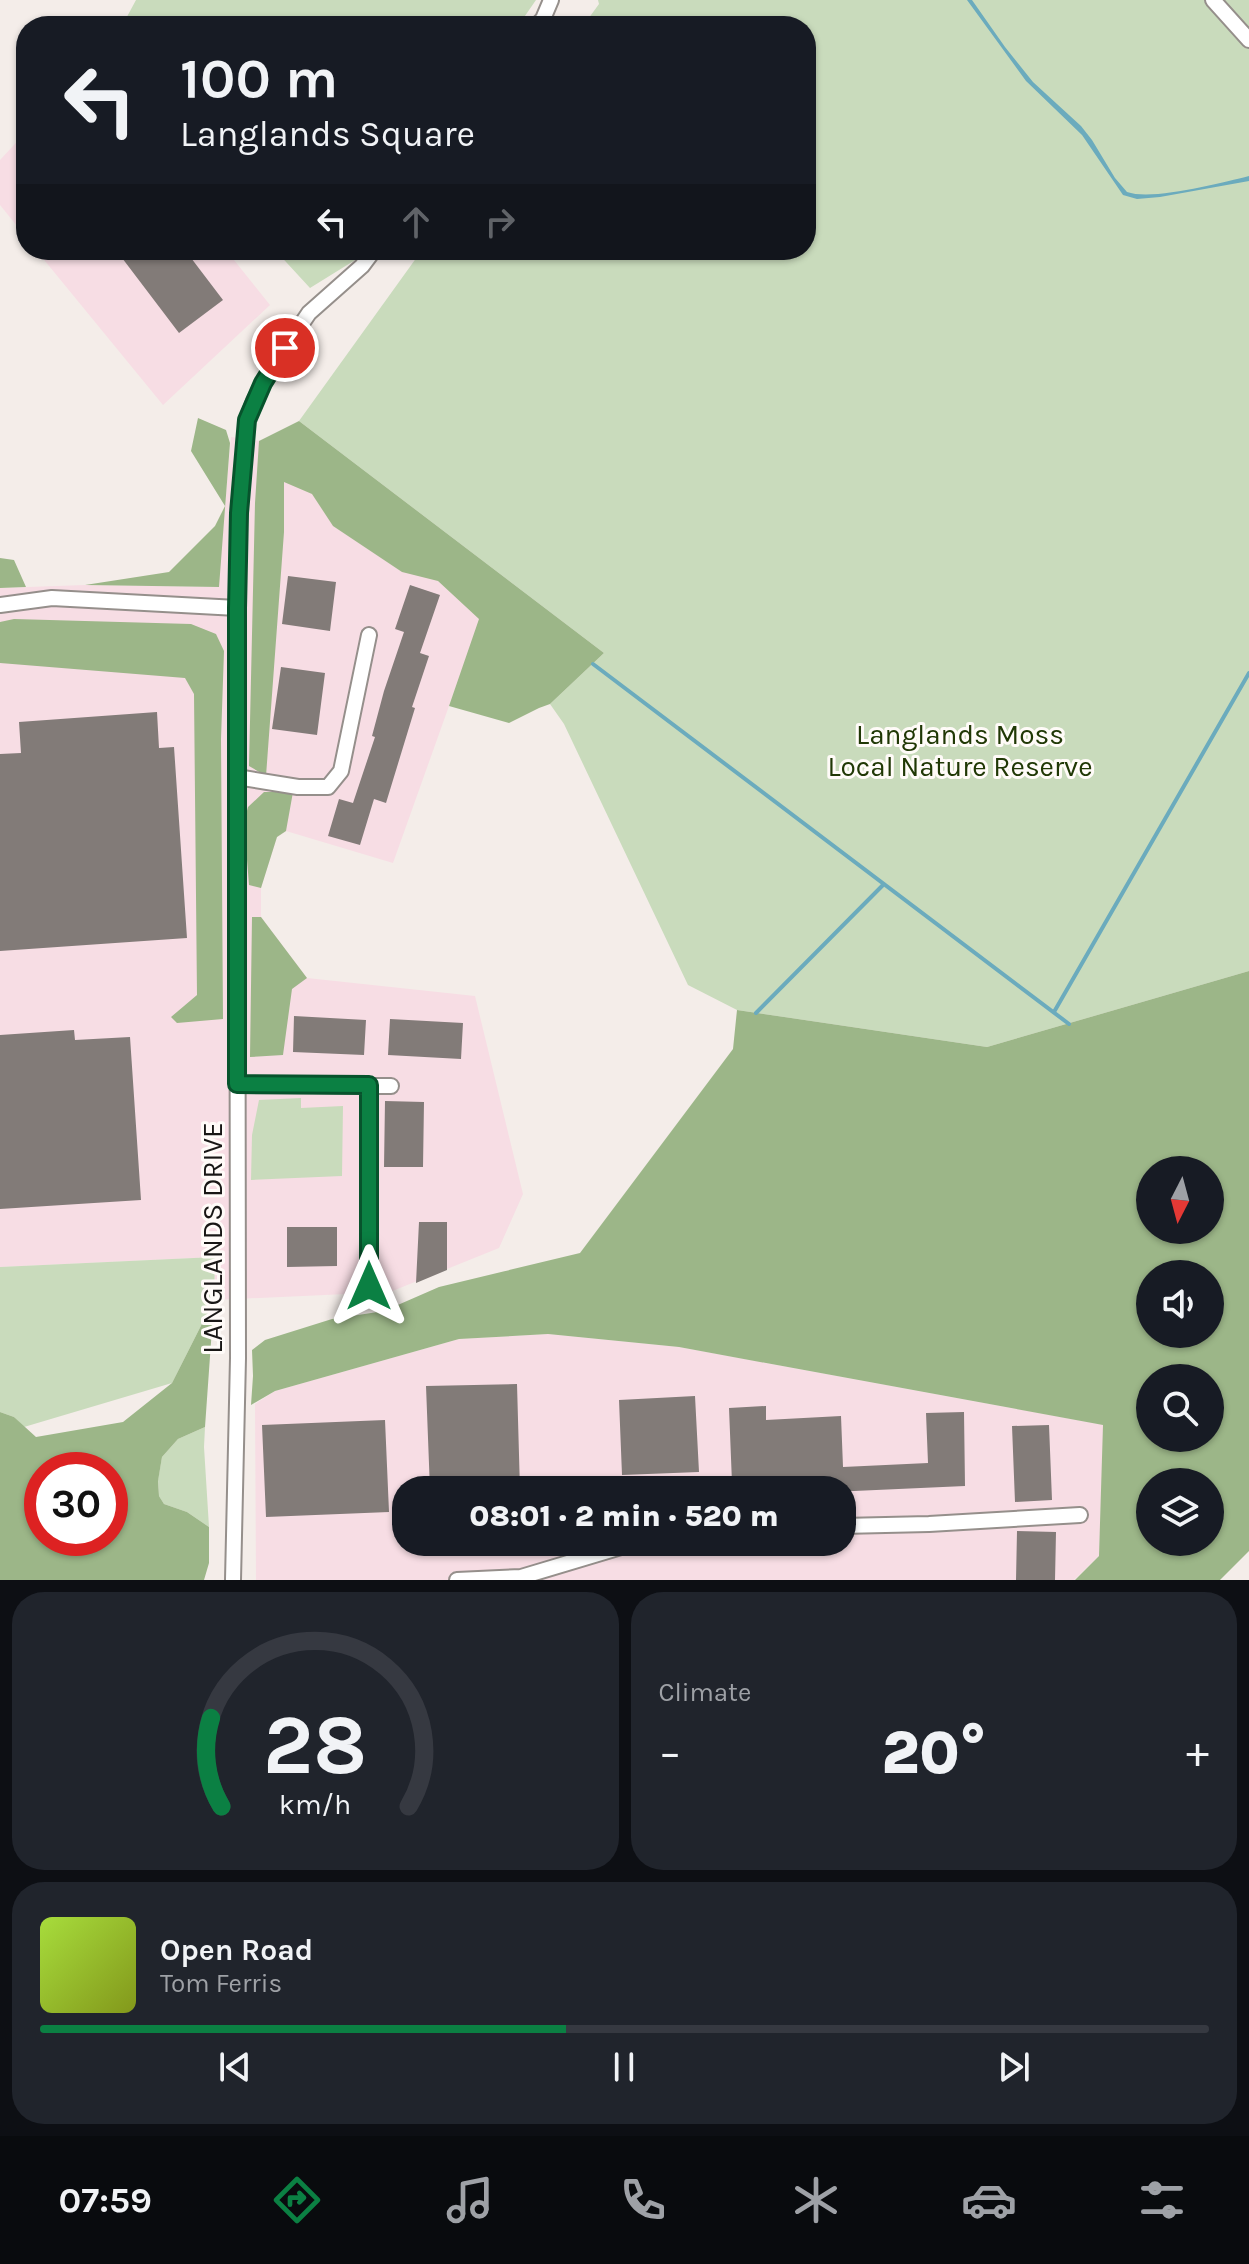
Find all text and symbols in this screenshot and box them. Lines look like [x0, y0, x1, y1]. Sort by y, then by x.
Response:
text: 100 m [180, 46, 338, 111]
icon: left [48, 48, 152, 152]
text: Langlands Square [180, 113, 475, 155]
icon: left [310, 200, 354, 244]
icon: ahead [394, 200, 438, 244]
icon: right [478, 200, 522, 244]
pin [251, 314, 319, 382]
icon: arrive [263, 326, 307, 370]
park label: Langlands Moss Local Nature Reserve [827, 718, 1093, 783]
street label: LANGLANDS DRIVE [196, 1122, 229, 1354]
north arrow [1136, 1156, 1224, 1244]
map controls [1136, 1156, 1224, 1556]
position arrow [327, 1244, 411, 1328]
button: sound [1136, 1260, 1224, 1348]
button: search [1136, 1364, 1224, 1452]
speed limit sign: 30 [24, 1452, 128, 1556]
button: layers [1136, 1468, 1224, 1556]
text: 08:01 · 2 min · 520 m [469, 1498, 779, 1534]
text: Climate [659, 1677, 751, 1708]
text: 28 [263, 1697, 367, 1794]
text: 20° [881, 1718, 986, 1788]
text: − [659, 1727, 682, 1778]
text: + [1186, 1727, 1209, 1778]
text: km/h [279, 1788, 351, 1821]
text: Open Road [160, 1932, 313, 1968]
text: Tom Ferris [160, 1968, 282, 1999]
icon: previous [213, 2045, 257, 2089]
icon: pause [602, 2045, 646, 2089]
icon: next [992, 2045, 1036, 2089]
icon: directions [269, 2172, 325, 2228]
icon: music [442, 2172, 498, 2228]
icon: phone [615, 2172, 671, 2228]
icon: climate [788, 2172, 844, 2228]
icon: car [961, 2172, 1017, 2228]
icon: filters [1134, 2172, 1190, 2228]
text: 07:59 [59, 2179, 152, 2221]

